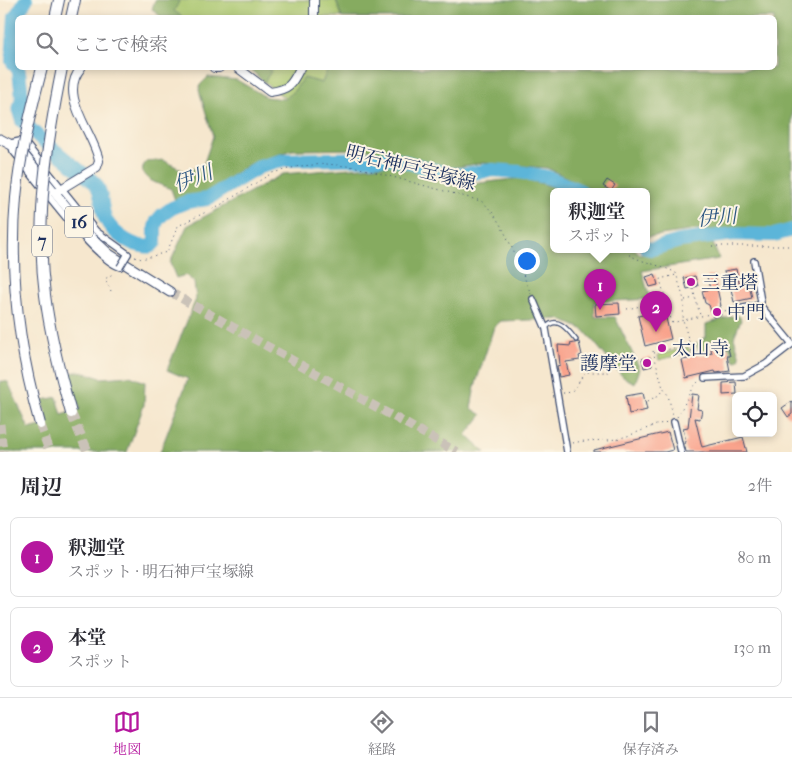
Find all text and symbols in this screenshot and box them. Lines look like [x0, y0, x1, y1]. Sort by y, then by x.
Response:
search box [15, 15, 777, 70]
icon: search [33, 29, 61, 57]
text: ここで検索 [73, 34, 168, 56]
street label: 明石神戸宝塚線 [344, 141, 478, 195]
water label: 伊川 [170, 160, 218, 196]
popup [550, 188, 650, 253]
text: 釈迦堂 [568, 201, 625, 223]
water label: 伊川 [696, 204, 740, 231]
road number: 16 [65, 206, 93, 238]
road number: 7 [32, 226, 52, 256]
text: スポット [568, 226, 632, 245]
your location [514, 248, 540, 274]
pin: 1 [584, 269, 616, 310]
place label: 三重塔 [701, 272, 758, 294]
marker: 三重塔 [685, 276, 697, 288]
pin: 2 [640, 291, 672, 332]
place label: 中門 [727, 302, 765, 324]
marker: 中門 [711, 306, 723, 318]
place label: 太山寺 [672, 338, 729, 360]
marker: 太山寺 [656, 342, 668, 354]
place label: 護摩堂 [580, 353, 637, 375]
marker: 護摩堂 [641, 357, 653, 369]
map controls [732, 392, 777, 437]
button: locate [732, 392, 777, 437]
text: 周辺 [20, 475, 62, 499]
text: 2件 [748, 476, 772, 495]
text: 釈迦堂 [68, 537, 125, 559]
text: 1 [34, 548, 40, 567]
text: 80 m [737, 548, 771, 567]
text: スポット · 明石神戸宝塚線 [68, 562, 254, 581]
text: 本堂 [68, 627, 106, 649]
text: 2 [33, 638, 41, 657]
text: 130 m [733, 638, 771, 657]
text: スポット [68, 652, 132, 671]
tab: 地図 [113, 708, 141, 758]
tab: 経路 [368, 708, 396, 758]
tab: 保存済み [623, 708, 679, 758]

